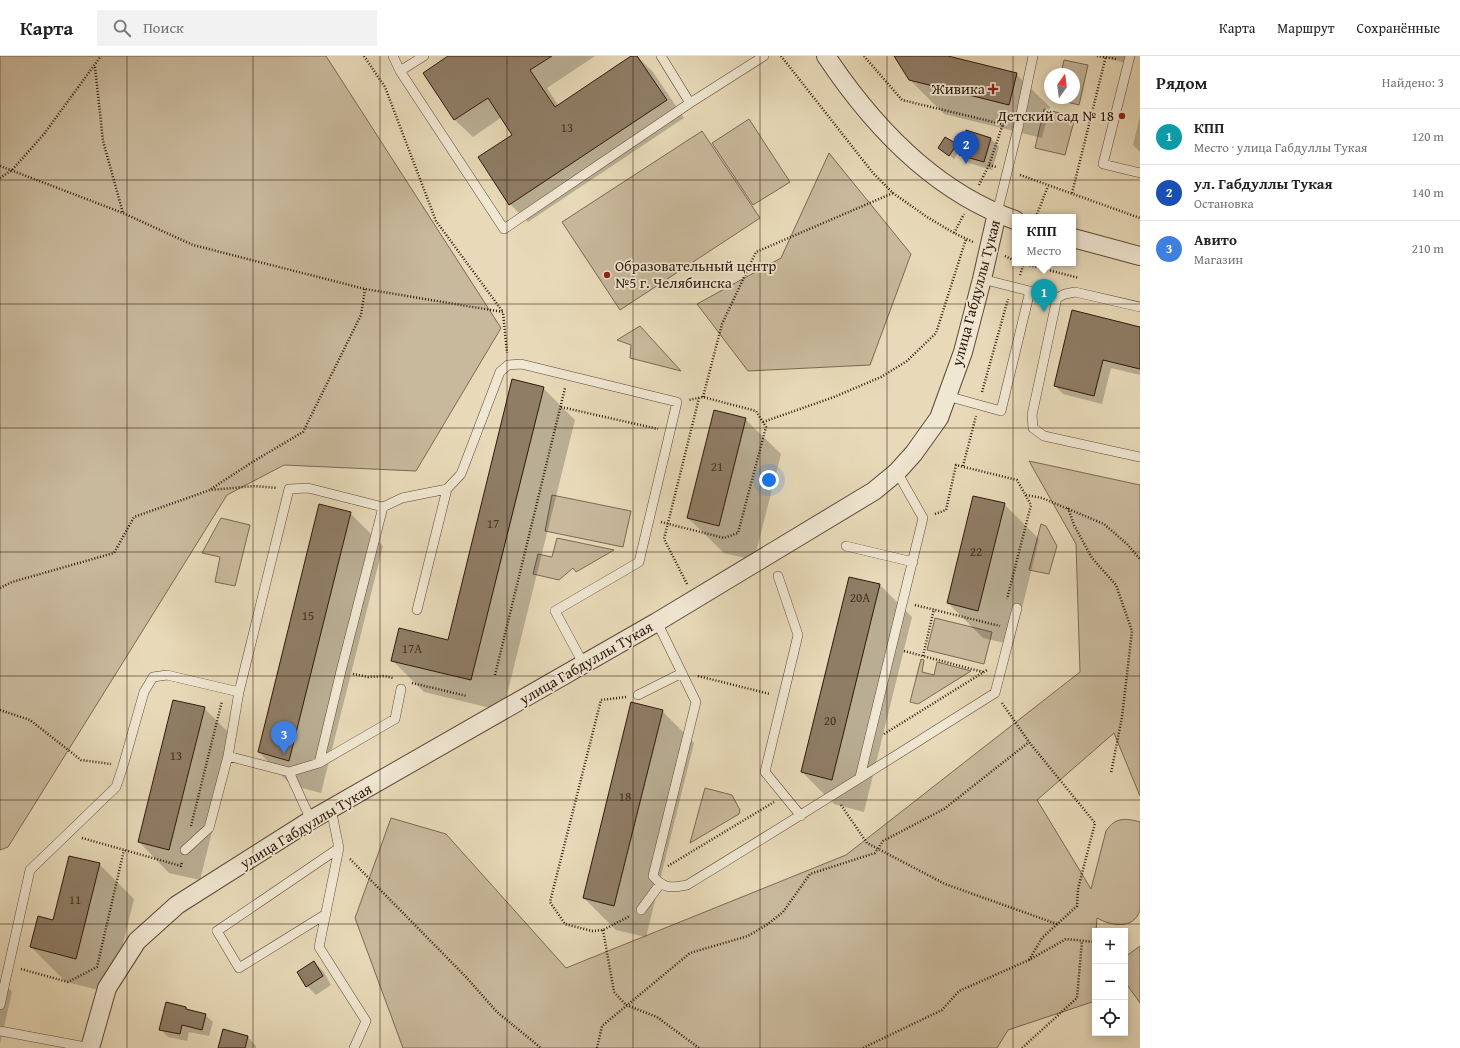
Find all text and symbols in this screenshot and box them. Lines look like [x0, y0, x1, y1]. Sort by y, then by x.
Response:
search box [97, 10, 377, 46]
text: Карта [20, 14, 73, 42]
icon: search [111, 17, 133, 39]
text: Поиск [143, 17, 184, 38]
text: Карта [1219, 18, 1255, 38]
text: Маршрут [1277, 18, 1335, 38]
text: Сохранённые [1357, 18, 1440, 38]
north arrow [1044, 68, 1080, 104]
text: Рядом [1156, 70, 1207, 95]
text: Найдено: 3 [1382, 73, 1444, 92]
place label: Живика [931, 78, 986, 99]
marker: Живика [988, 84, 998, 94]
place label: Детский сад № 18 [996, 105, 1114, 126]
marker: Детский сад № 18 [1117, 111, 1127, 121]
text: КПП [1194, 117, 1224, 138]
house number: 13 [561, 118, 573, 137]
text: 1 [1166, 127, 1172, 146]
text: 120 m [1412, 127, 1444, 146]
pin: 2 [953, 131, 979, 164]
text: Место · улица Габдуллы Тукая [1194, 138, 1367, 157]
text: ул. Габдуллы Тукая [1194, 173, 1333, 194]
text: 2 [1166, 183, 1172, 202]
text: 140 m [1412, 183, 1444, 202]
text: Остановка [1194, 194, 1254, 213]
popup [1012, 214, 1076, 266]
street label: улица Габдуллы Тукая [946, 217, 1005, 369]
text: КПП [1027, 220, 1057, 241]
text: Авито [1194, 229, 1237, 250]
text: 3 [1166, 239, 1172, 258]
text: 210 m [1412, 239, 1444, 258]
text: Место [1027, 241, 1061, 260]
text: Магазин [1194, 250, 1243, 269]
place label: Образовательный центр №5 г. Челябинска [615, 255, 776, 293]
marker: Образовательный центр №5 г. Челябинска [602, 270, 612, 280]
pin: 1 [1031, 279, 1057, 312]
house number: 21 [711, 457, 723, 476]
your location [759, 470, 779, 490]
house number: 17 [487, 514, 499, 533]
house number: 22 [970, 542, 982, 561]
house number: 20А [850, 588, 870, 607]
house number: 15 [302, 606, 314, 625]
street label: улица Габдуллы Тукая [514, 616, 657, 710]
house number: 17А [402, 639, 422, 658]
house number: 20 [824, 711, 836, 730]
pin: 3 [271, 721, 297, 754]
house number: 13 [170, 746, 182, 765]
street label: улица Габдуллы Тукая [235, 778, 376, 874]
house number: 18 [619, 787, 631, 806]
house number: 11 [69, 890, 81, 909]
map controls [1092, 928, 1128, 1036]
button: + [1092, 928, 1128, 964]
button: − [1092, 964, 1128, 1000]
button: locate [1092, 1000, 1128, 1036]

